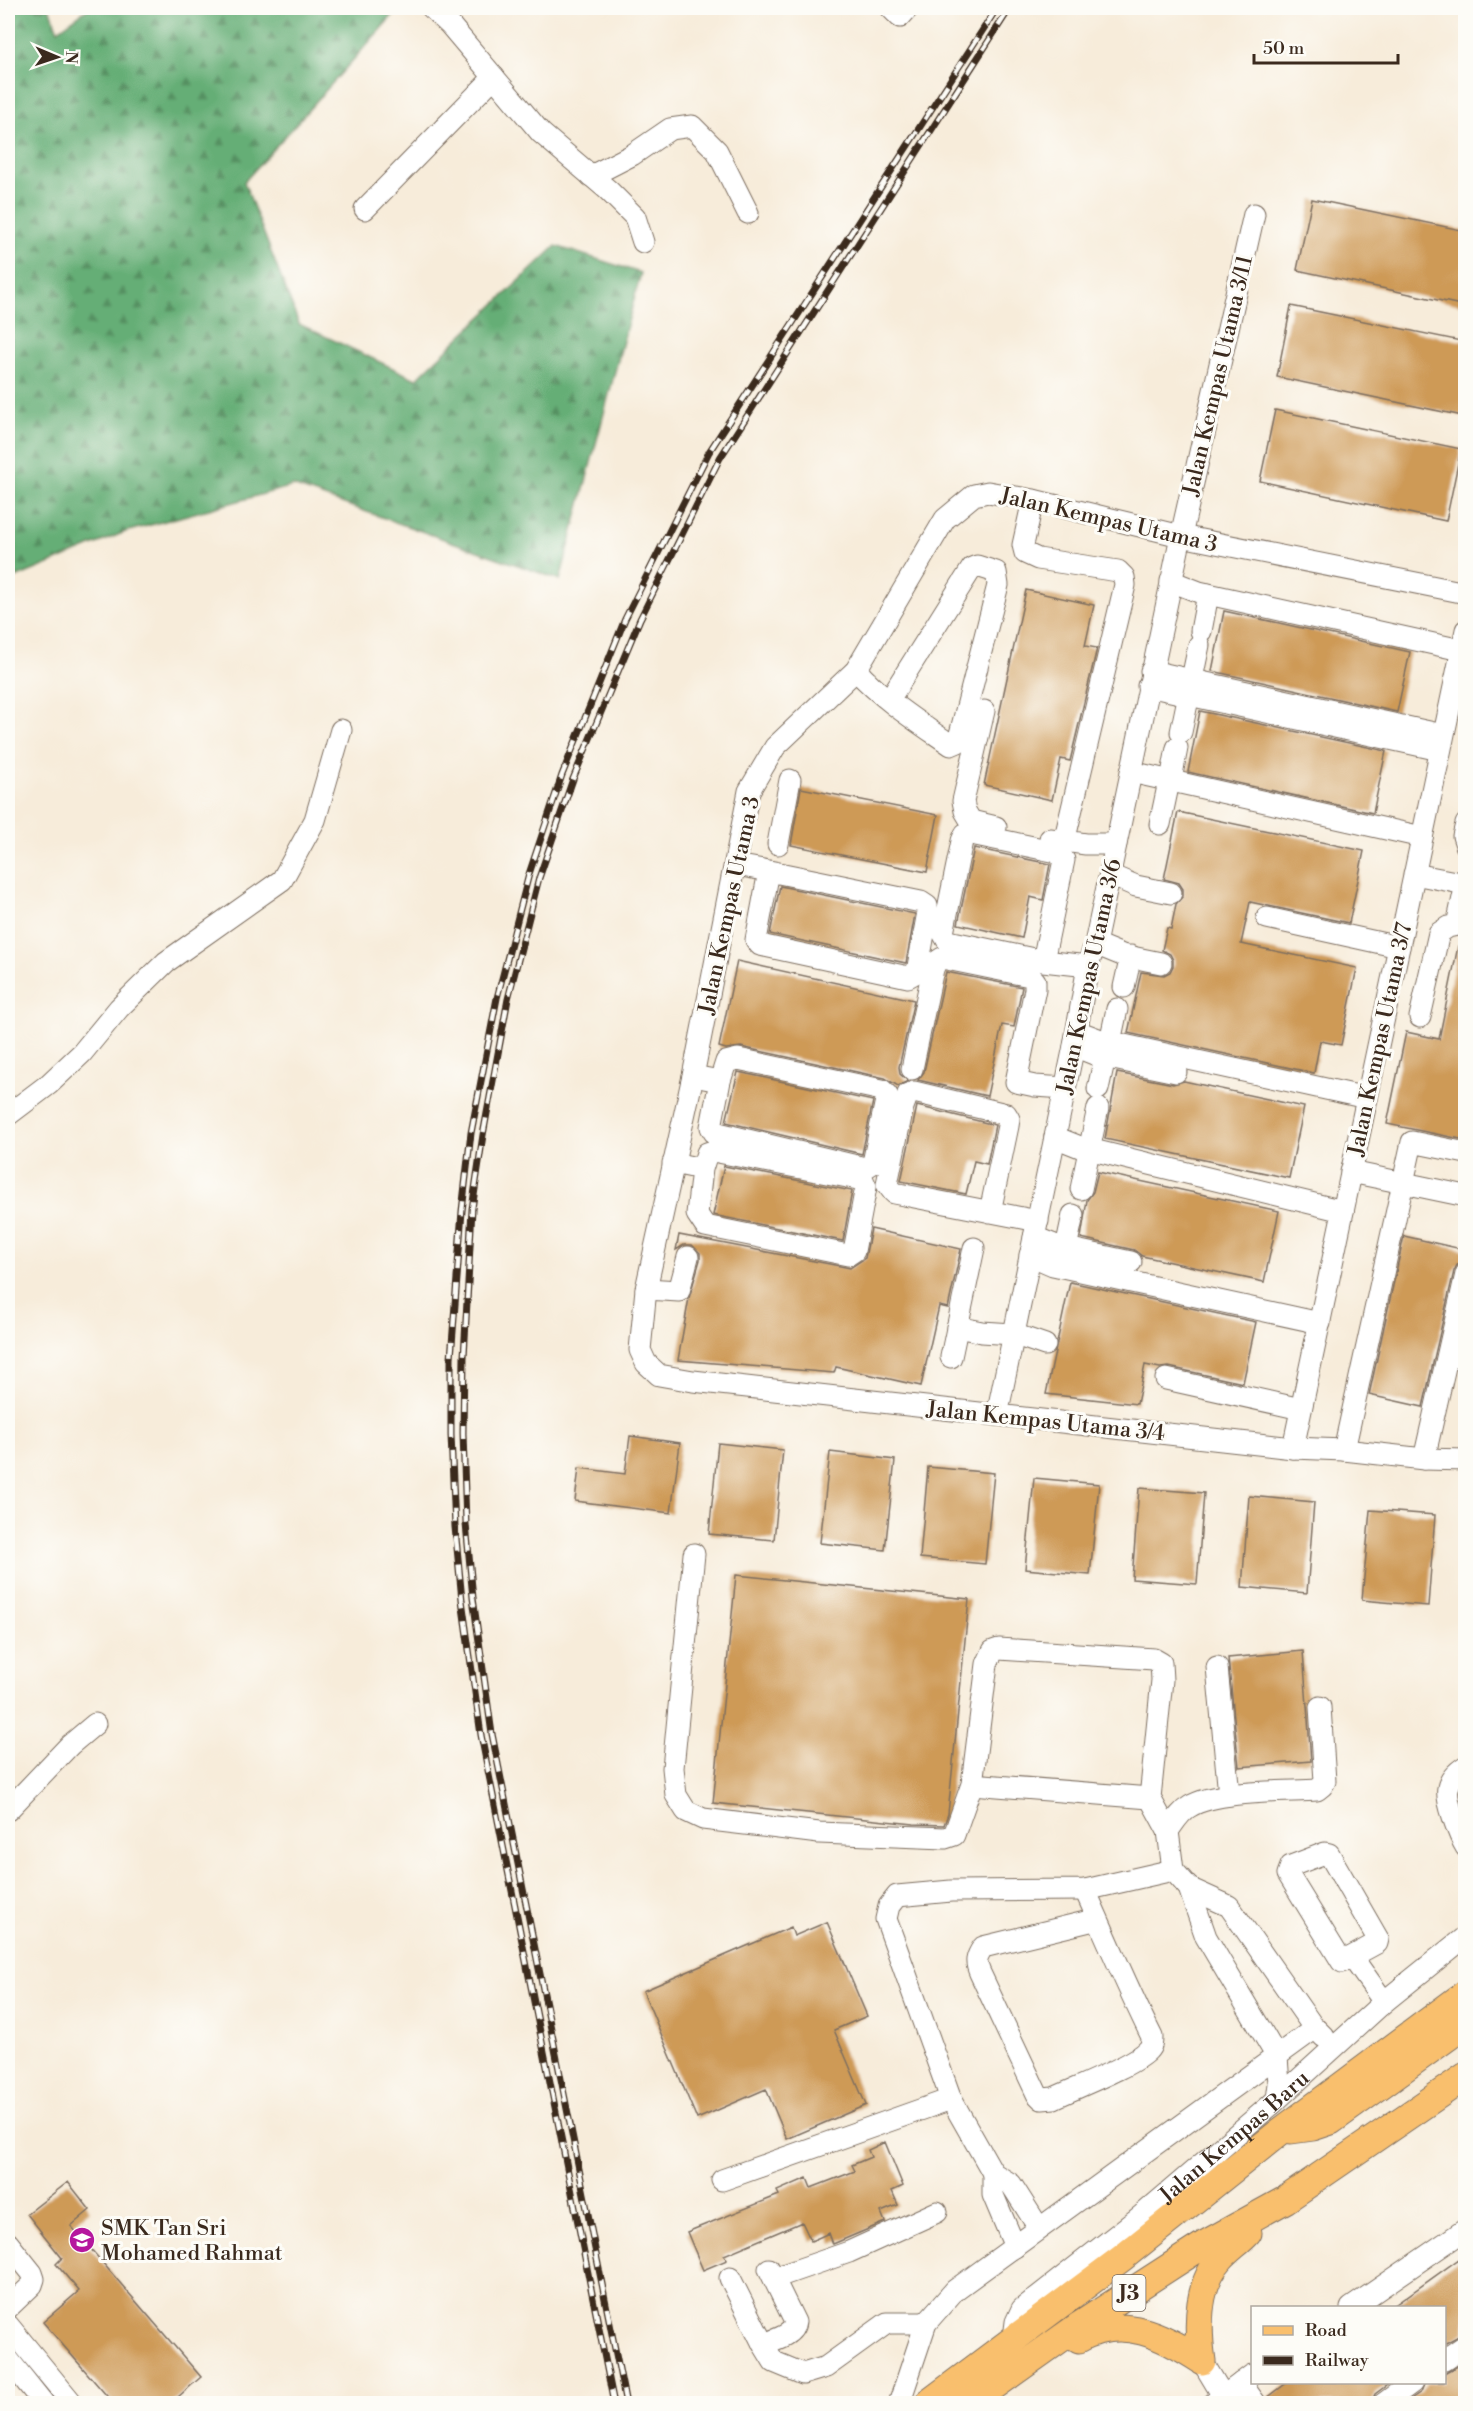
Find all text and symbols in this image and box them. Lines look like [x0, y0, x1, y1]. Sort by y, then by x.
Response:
north arrow [27, 27, 87, 87]
scale bar [1254, 27, 1398, 65]
text: 50 m [1263, 37, 1305, 60]
text: N [61, 51, 81, 65]
street label: Jalan Kempas Utama 3/11 [1177, 252, 1259, 499]
street label: Jalan Kempas Utama 3 [996, 482, 1220, 559]
street label: Jalan Kempas Utama 3 [693, 794, 766, 1018]
street label: Jalan Kempas Utama 3/6 [1051, 856, 1128, 1097]
street label: Jalan Kempas Utama 3/7 [1342, 920, 1418, 1159]
street label: Jalan Kempas Utama 3/4 [924, 1395, 1166, 1447]
street label: Jalan Kempas Baru [1154, 2065, 1316, 2210]
place label: SMK Tan Sri Mohamed Rahmat [101, 2215, 283, 2267]
school or university icon: SMK Tan Sri Mohamed Rahmat [67, 2225, 97, 2255]
road number: J3 [1112, 2275, 1146, 2311]
legend [1251, 2306, 1446, 2384]
text: Road [1305, 2319, 1348, 2342]
text: Railway [1305, 2349, 1369, 2372]

